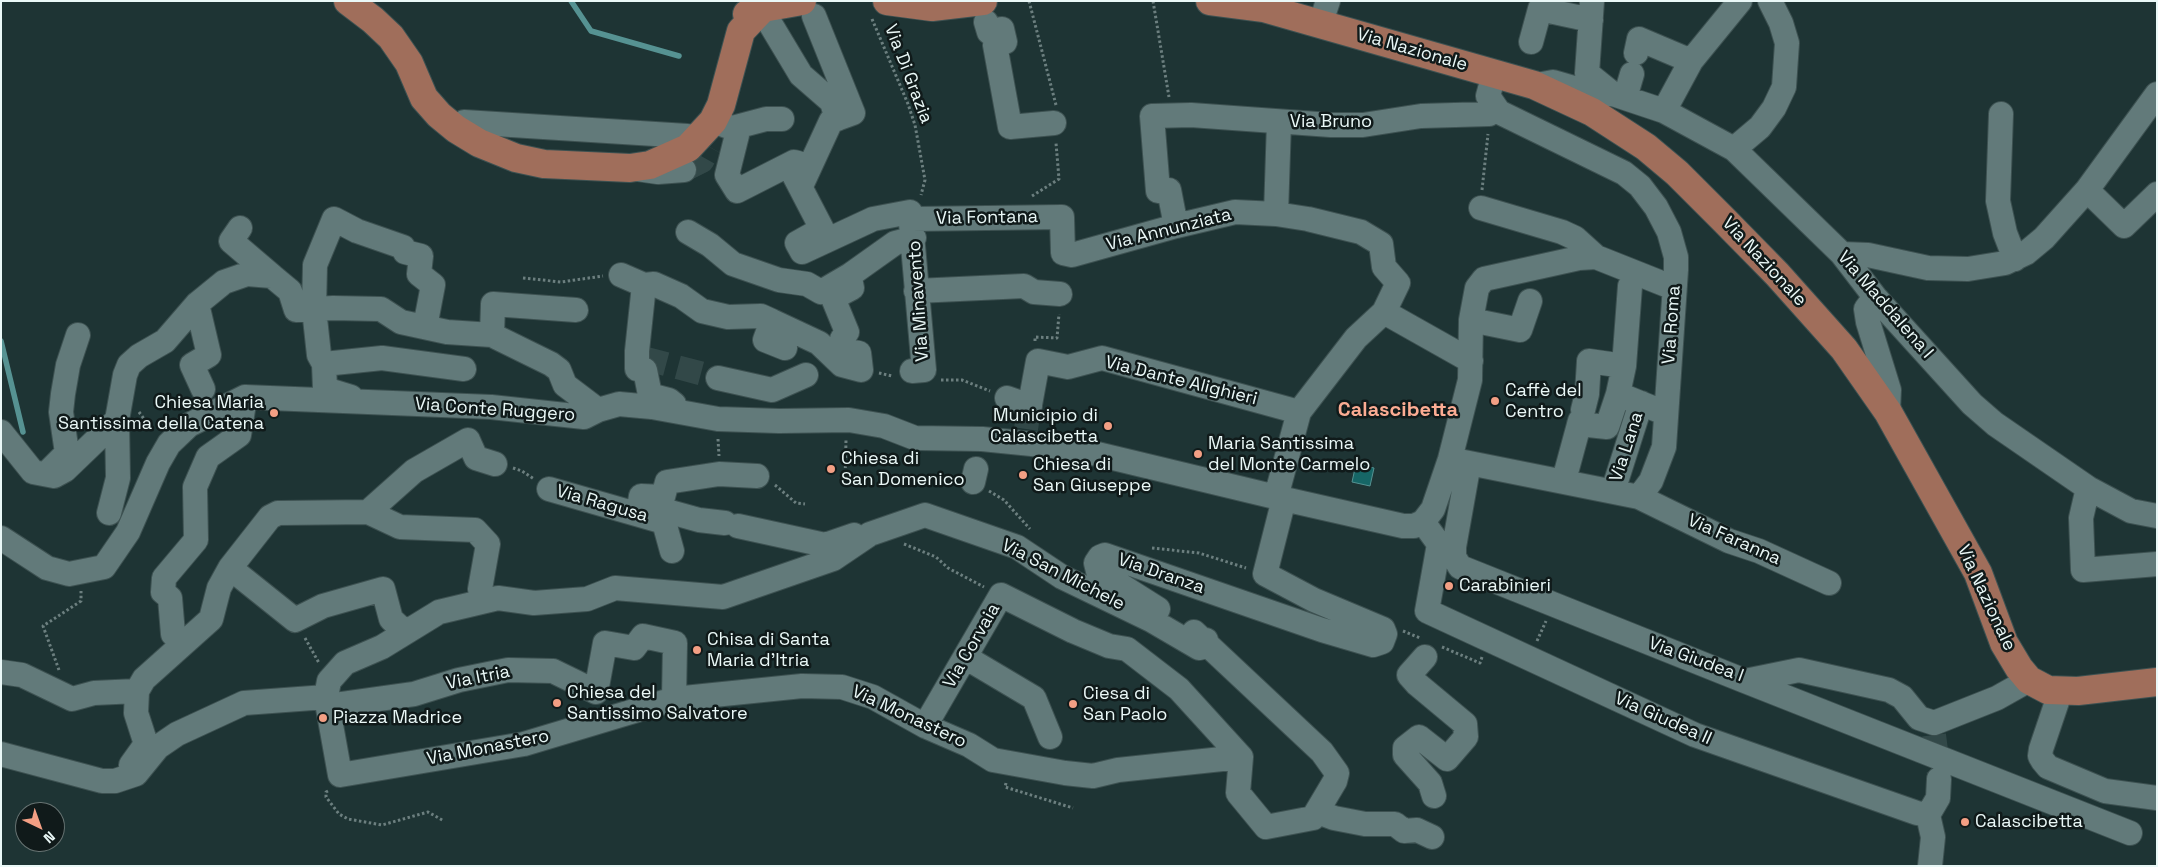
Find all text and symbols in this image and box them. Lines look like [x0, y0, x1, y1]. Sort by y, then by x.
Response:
street label: Via Di Grazia [879, 21, 937, 127]
street label: Via Nazionale [1354, 24, 1470, 76]
street label: Via Bruno [1290, 111, 1372, 133]
street label: Via Annunziata [1104, 204, 1234, 256]
street label: Via Fontana [936, 206, 1038, 230]
street label: Via Nazionale [1717, 213, 1811, 311]
street label: Via Minavento [904, 240, 934, 362]
street label: Via Maddalena I [1832, 247, 1938, 363]
street label: Via Roma [1658, 285, 1686, 365]
street label: Via Dante Alighieri [1103, 352, 1259, 410]
place label: Caffè del Centro [1505, 380, 1582, 422]
place label: Chiesa Maria Santissima della Catena [58, 392, 264, 434]
street label: Via Conte Ruggero [414, 394, 576, 426]
marker: Caffè del Centro [1489, 395, 1501, 407]
district label: Calascibetta [1338, 399, 1458, 423]
place label: Municipio di Calascibetta [990, 405, 1098, 448]
marker: Chiesa Maria Santissima della Catena [268, 407, 280, 419]
street label: Via Lana [1606, 409, 1648, 485]
marker: Municipio di Calascibetta [1102, 420, 1114, 432]
place label: Maria Santissima del Monte Carmelo [1208, 433, 1370, 476]
place label: Chiesa di San Domenico [841, 448, 965, 490]
marker: Maria Santissima del Monte Carmelo [1192, 448, 1204, 460]
place label: Chiesa di San Giuseppe [1033, 454, 1151, 496]
marker: Chiesa di San Domenico [825, 463, 837, 475]
marker: Chiesa di San Giuseppe [1017, 469, 1029, 481]
street label: Via Ragusa [554, 481, 650, 527]
street label: Via Faranna [1684, 510, 1784, 570]
street label: Via San Michele [998, 535, 1128, 615]
street label: Via Nazionale [1952, 542, 2020, 654]
street label: Via Dranza [1115, 549, 1207, 599]
place label: Carabinieri [1459, 575, 1551, 597]
marker: Carabinieri [1443, 580, 1455, 592]
street label: Via Corvaia [939, 600, 1005, 692]
place label: Chisa di Santa Maria d'Itria [707, 629, 830, 672]
street label: Via Giudea I [1646, 633, 1746, 687]
marker: Chisa di Santa Maria d'Itria [691, 644, 703, 656]
street label: Via Itria [444, 661, 512, 695]
street label: Via Monastero [848, 681, 970, 753]
place label: Chiesa del Santissimo Salvatore [567, 682, 748, 724]
place label: Ciesa di San Paolo [1083, 683, 1167, 726]
street label: Via Giudea II [1611, 688, 1715, 750]
marker: Chiesa del Santissimo Salvatore [551, 697, 563, 709]
marker: Ciesa di San Paolo [1067, 698, 1079, 710]
place label: Piazza Madrice [333, 707, 462, 729]
marker: Piazza Madrice [317, 712, 329, 724]
street label: Via Monastero [425, 726, 551, 770]
north arrow [15, 802, 65, 852]
place label: Calascibetta [1975, 811, 2083, 833]
marker: Calascibetta [1959, 816, 1971, 828]
text: N [40, 828, 59, 847]

